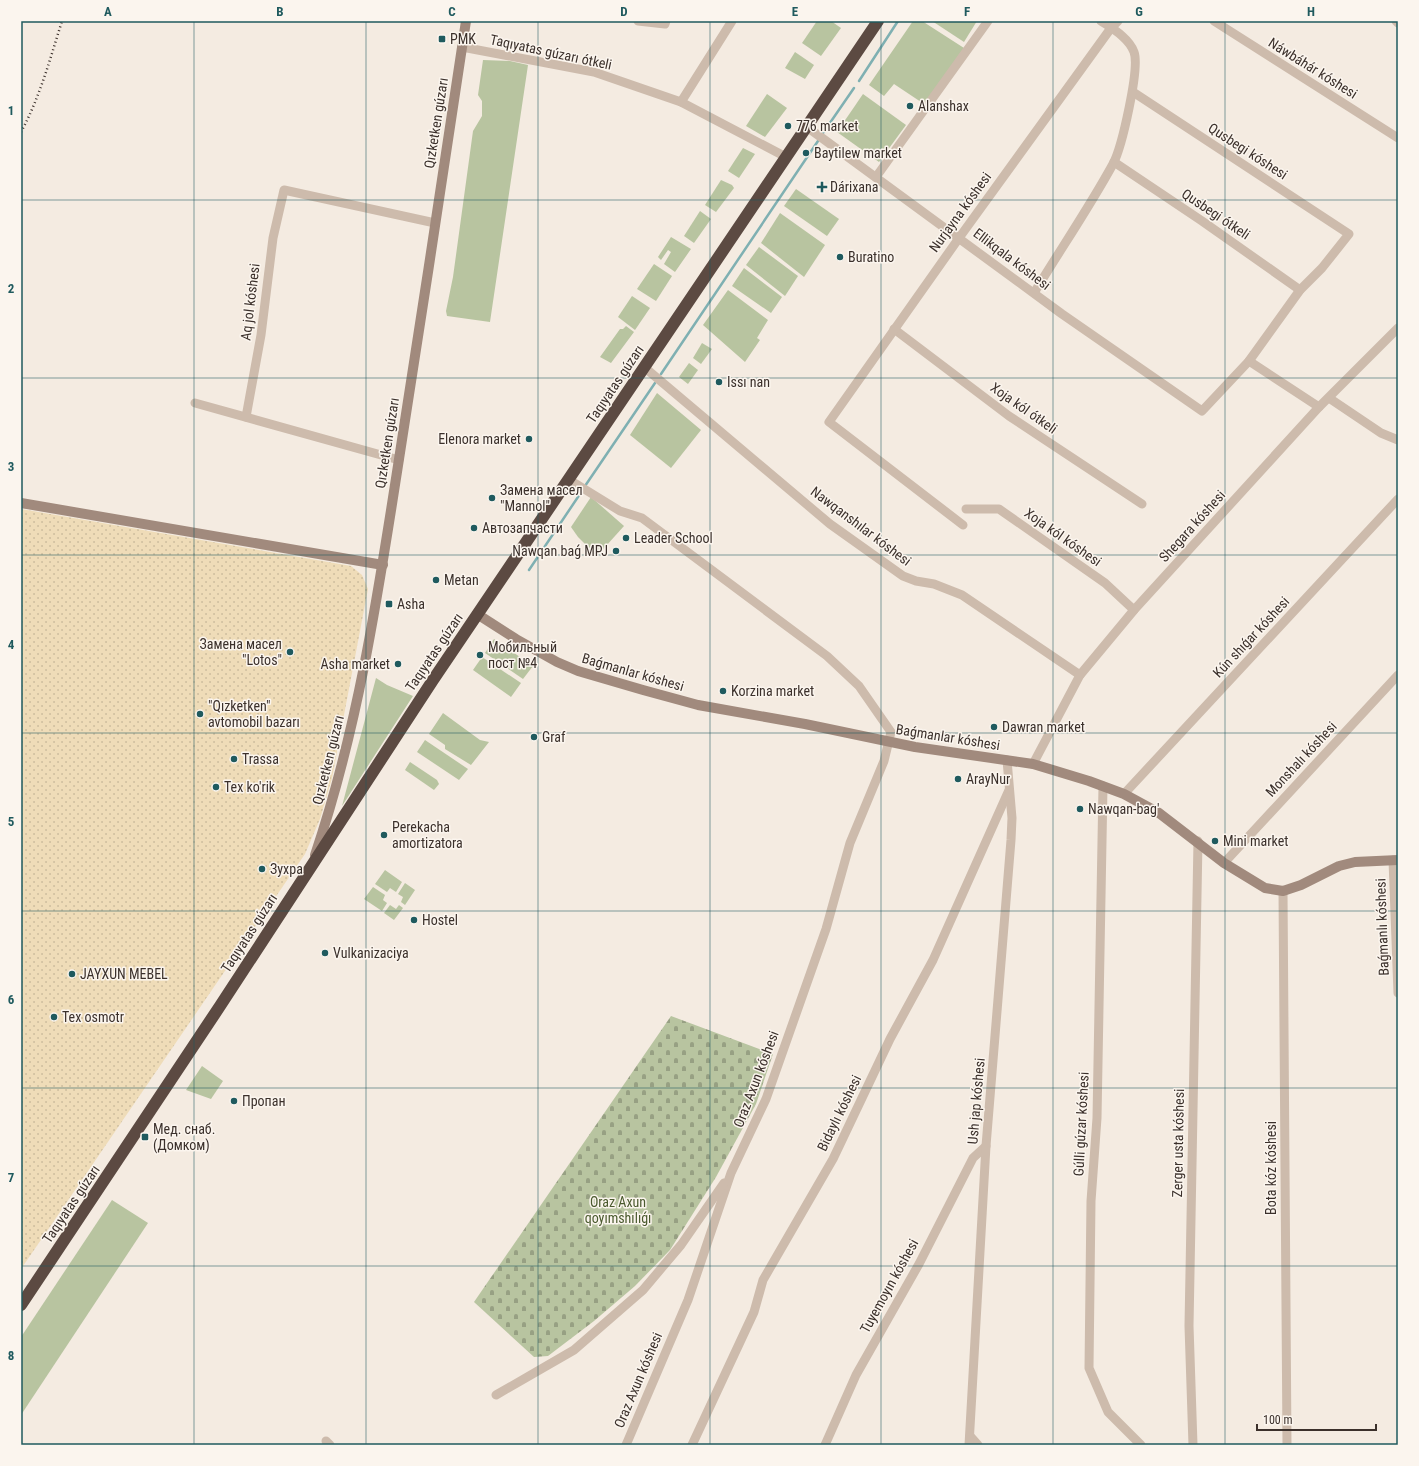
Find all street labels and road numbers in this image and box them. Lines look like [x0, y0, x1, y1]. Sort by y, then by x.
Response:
street label: Taqıyatas gúzarı ótkeli [489, 31, 613, 73]
street label: Náwbáhár kóshesi [1266, 34, 1360, 102]
street label: Qızketken gúzarı [421, 77, 451, 169]
street label: Qusbegi kóshesi [1205, 120, 1291, 182]
street label: Nurjayna kóshesi [926, 169, 994, 255]
street label: Qusbegi ótkeli [1179, 185, 1253, 243]
street label: Ellikqala kóshesi [970, 225, 1054, 293]
street label: Aq jol kóshesi [237, 263, 263, 341]
street label: Taqıyatas gúzarı [583, 342, 647, 426]
street label: Xoja kól ótkeli [988, 379, 1060, 437]
street label: Qızketken gúzarı [372, 397, 402, 489]
street label: Nawqanshılar kóshesi [808, 483, 914, 569]
street label: Shegara kóshesi [1156, 487, 1228, 565]
street label: Xoja kól kóshesi [1022, 505, 1104, 569]
street label: Kún shıǵar kóshesi [1210, 593, 1292, 681]
street label: Taqıyatas gúzarı [402, 610, 466, 694]
street label: Baǵmanlar kóshesi [580, 650, 686, 694]
street label: Qızketken gúzarı [309, 714, 347, 806]
street label: Monshalı kóshesi [1262, 718, 1340, 800]
street label: Baǵmanlar kóshesi [895, 721, 1001, 753]
street label: Baǵmanlı kóshesi [1372, 878, 1392, 976]
street label: Taqıyatas gúzarı [218, 891, 280, 975]
street label: Oraz Axun kóshesi [730, 1028, 782, 1130]
street label: Ush jap kóshesi [964, 1057, 988, 1145]
street label: Gúlli gúzar kóshesi [1070, 1071, 1092, 1177]
street label: Bidaylı kóshesi [814, 1072, 864, 1154]
street label: Zerger usta kóshesi [1169, 1089, 1187, 1197]
street label: Bota kóz kóshesi [1263, 1121, 1279, 1215]
street label: Taqıyatas gúzarı [39, 1162, 103, 1246]
street label: Tuyemoyın kóshesi [857, 1236, 921, 1336]
street label: Oraz Axun kóshesi [611, 1330, 665, 1430]

